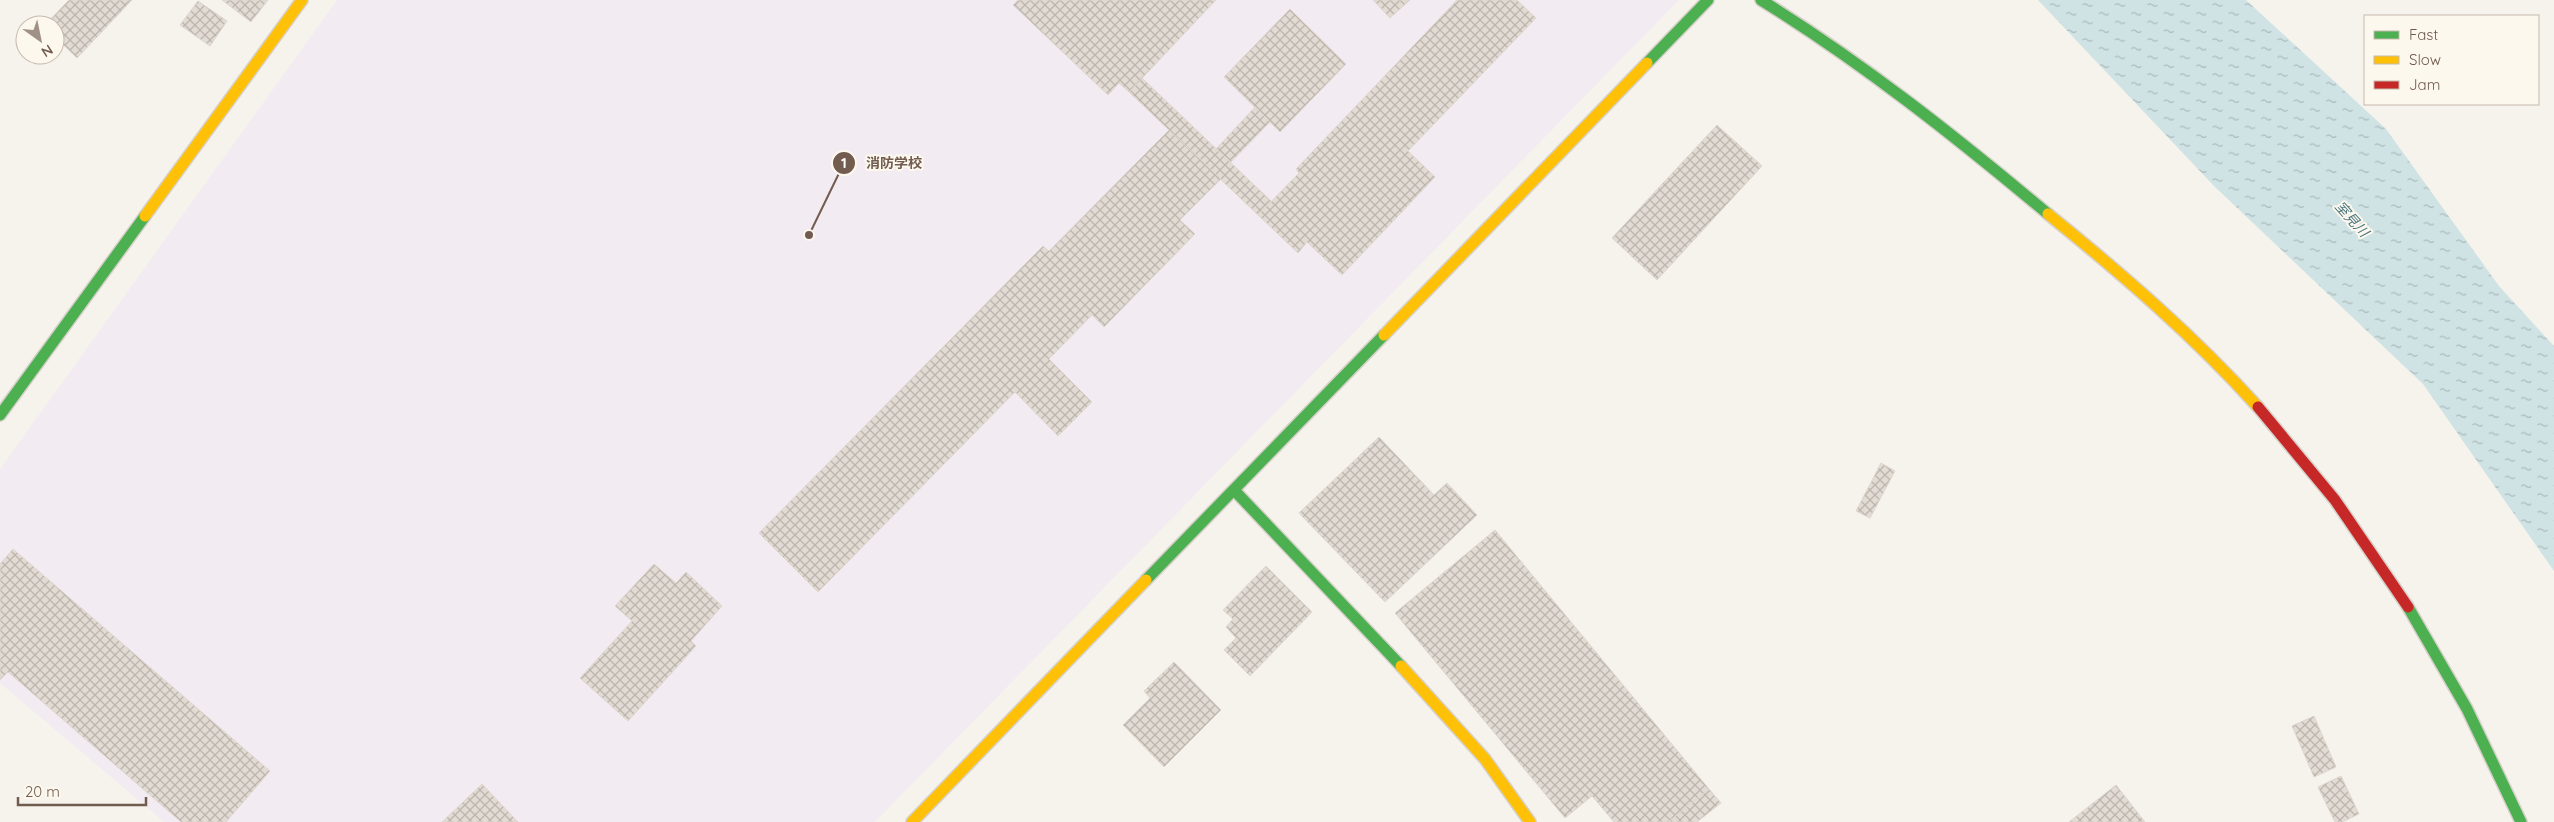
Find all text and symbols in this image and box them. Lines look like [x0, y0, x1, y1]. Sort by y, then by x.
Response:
north arrow [15, 15, 65, 65]
legend [2364, 15, 2539, 105]
text: Fast [2409, 25, 2438, 44]
text: N [38, 41, 56, 61]
text: Slow [2409, 50, 2441, 69]
text: Jam [2409, 75, 2440, 94]
callout: 消防学校 [831, 148, 932, 177]
text: 1 [841, 153, 847, 172]
text: 消防学校 [866, 154, 922, 172]
water label: 室見川 [2331, 197, 2374, 242]
scale bar [18, 774, 145, 806]
text: 20 m [25, 782, 60, 801]

